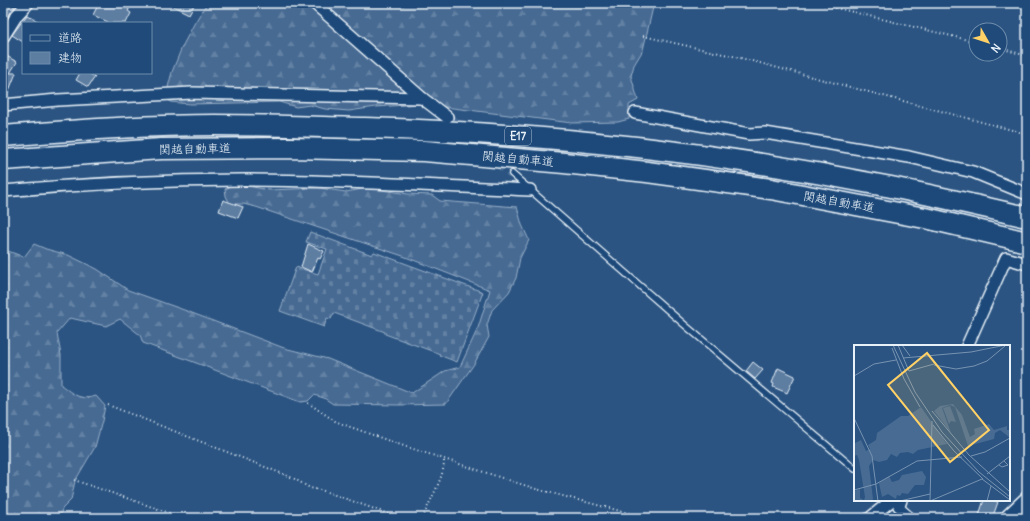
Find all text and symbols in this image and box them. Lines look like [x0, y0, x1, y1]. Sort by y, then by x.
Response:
legend [22, 22, 152, 74]
north arrow [968, 22, 1008, 62]
text: 道路 [58, 30, 82, 45]
text: N [988, 41, 1004, 56]
text: 建物 [58, 50, 82, 65]
road number: E17 [505, 127, 531, 145]
street label: 関越自動車道 [159, 140, 231, 157]
street label: 関越自動車道 [482, 148, 555, 169]
street label: 関越自動車道 [802, 188, 876, 215]
inset map [854, 345, 1010, 501]

